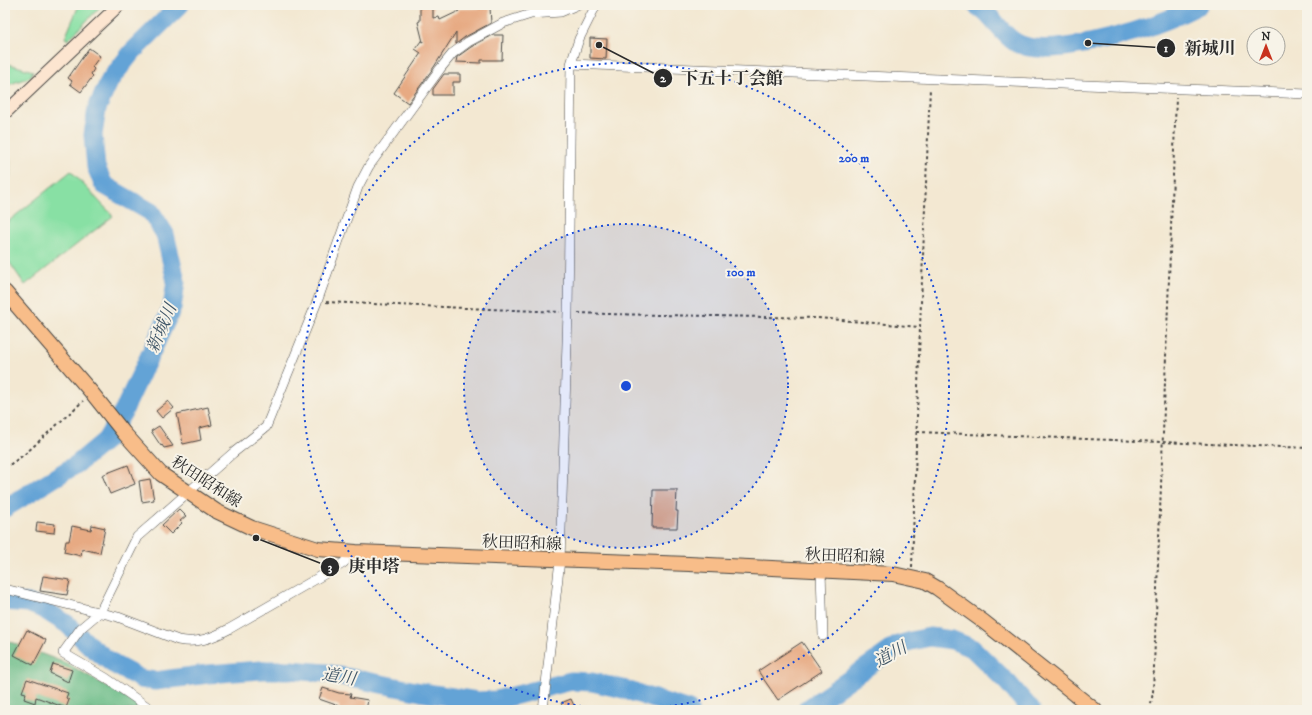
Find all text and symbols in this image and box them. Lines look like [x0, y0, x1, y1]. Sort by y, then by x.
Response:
north arrow [1246, 26, 1286, 66]
text: N [1261, 30, 1271, 44]
callout: 新城川 [1156, 33, 1243, 62]
text: 新城川 [1185, 38, 1236, 60]
text: 1 [1164, 41, 1169, 56]
callout: 下五十丁会館 [653, 64, 791, 93]
text: 下五十丁会館 [681, 68, 783, 90]
text: 2 [660, 71, 667, 86]
text: 200 m [839, 151, 869, 166]
text: 100 m [727, 265, 755, 280]
water label: 新城川 [142, 299, 183, 356]
centre of rings [619, 379, 633, 393]
street label: 秋田昭和線 [167, 452, 245, 512]
street label: 秋田昭和線 [482, 532, 562, 554]
street label: 秋田昭和線 [805, 545, 885, 567]
callout: 庚申塔 [320, 552, 407, 581]
text: 庚申塔 [349, 556, 400, 578]
text: 3 [328, 560, 333, 575]
water label: 道川 [870, 636, 912, 673]
water label: 道川 [320, 663, 359, 691]

